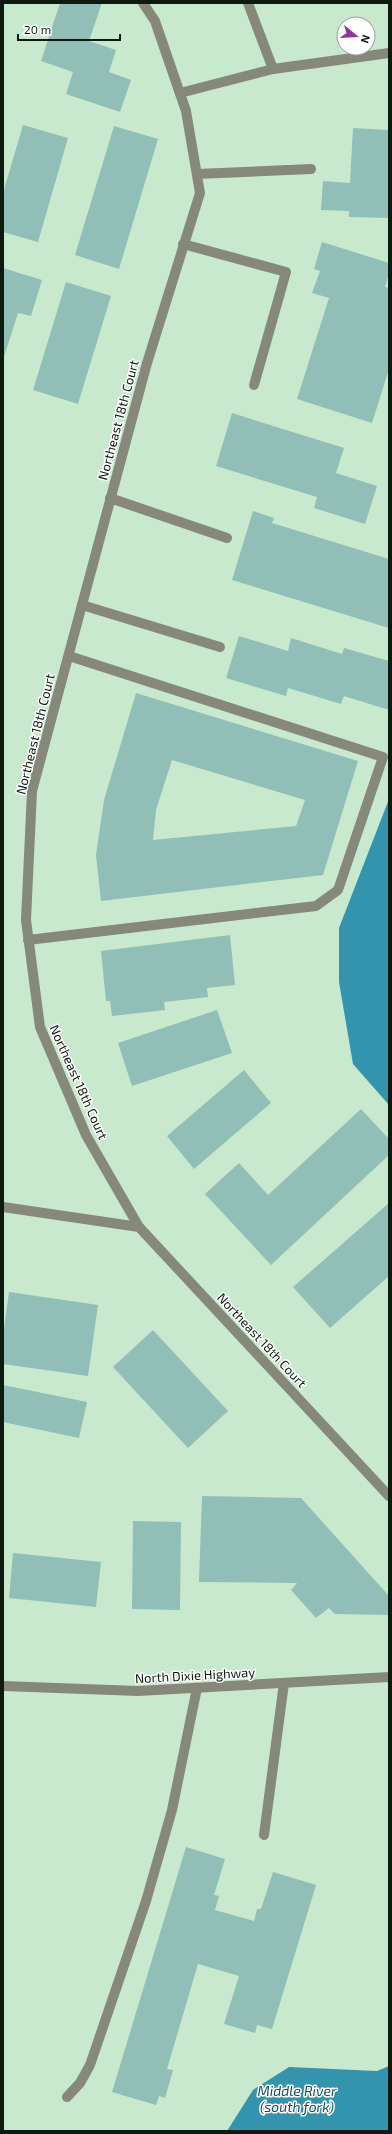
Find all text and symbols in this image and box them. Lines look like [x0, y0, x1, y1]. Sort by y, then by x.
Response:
scale bar [18, 16, 120, 42]
north arrow [336, 16, 376, 56]
text: 20 m [24, 22, 51, 36]
text: N [359, 33, 373, 45]
street label: Northeast 18th Court [94, 358, 142, 482]
street label: Northeast 18th Court [12, 672, 58, 796]
street label: Northeast 18th Court [47, 1022, 111, 1142]
street label: Northeast 18th Court [214, 1289, 310, 1391]
street label: North Dixie Highway [134, 1664, 256, 1686]
water label: Middle River (south fork) [257, 2082, 337, 2115]

